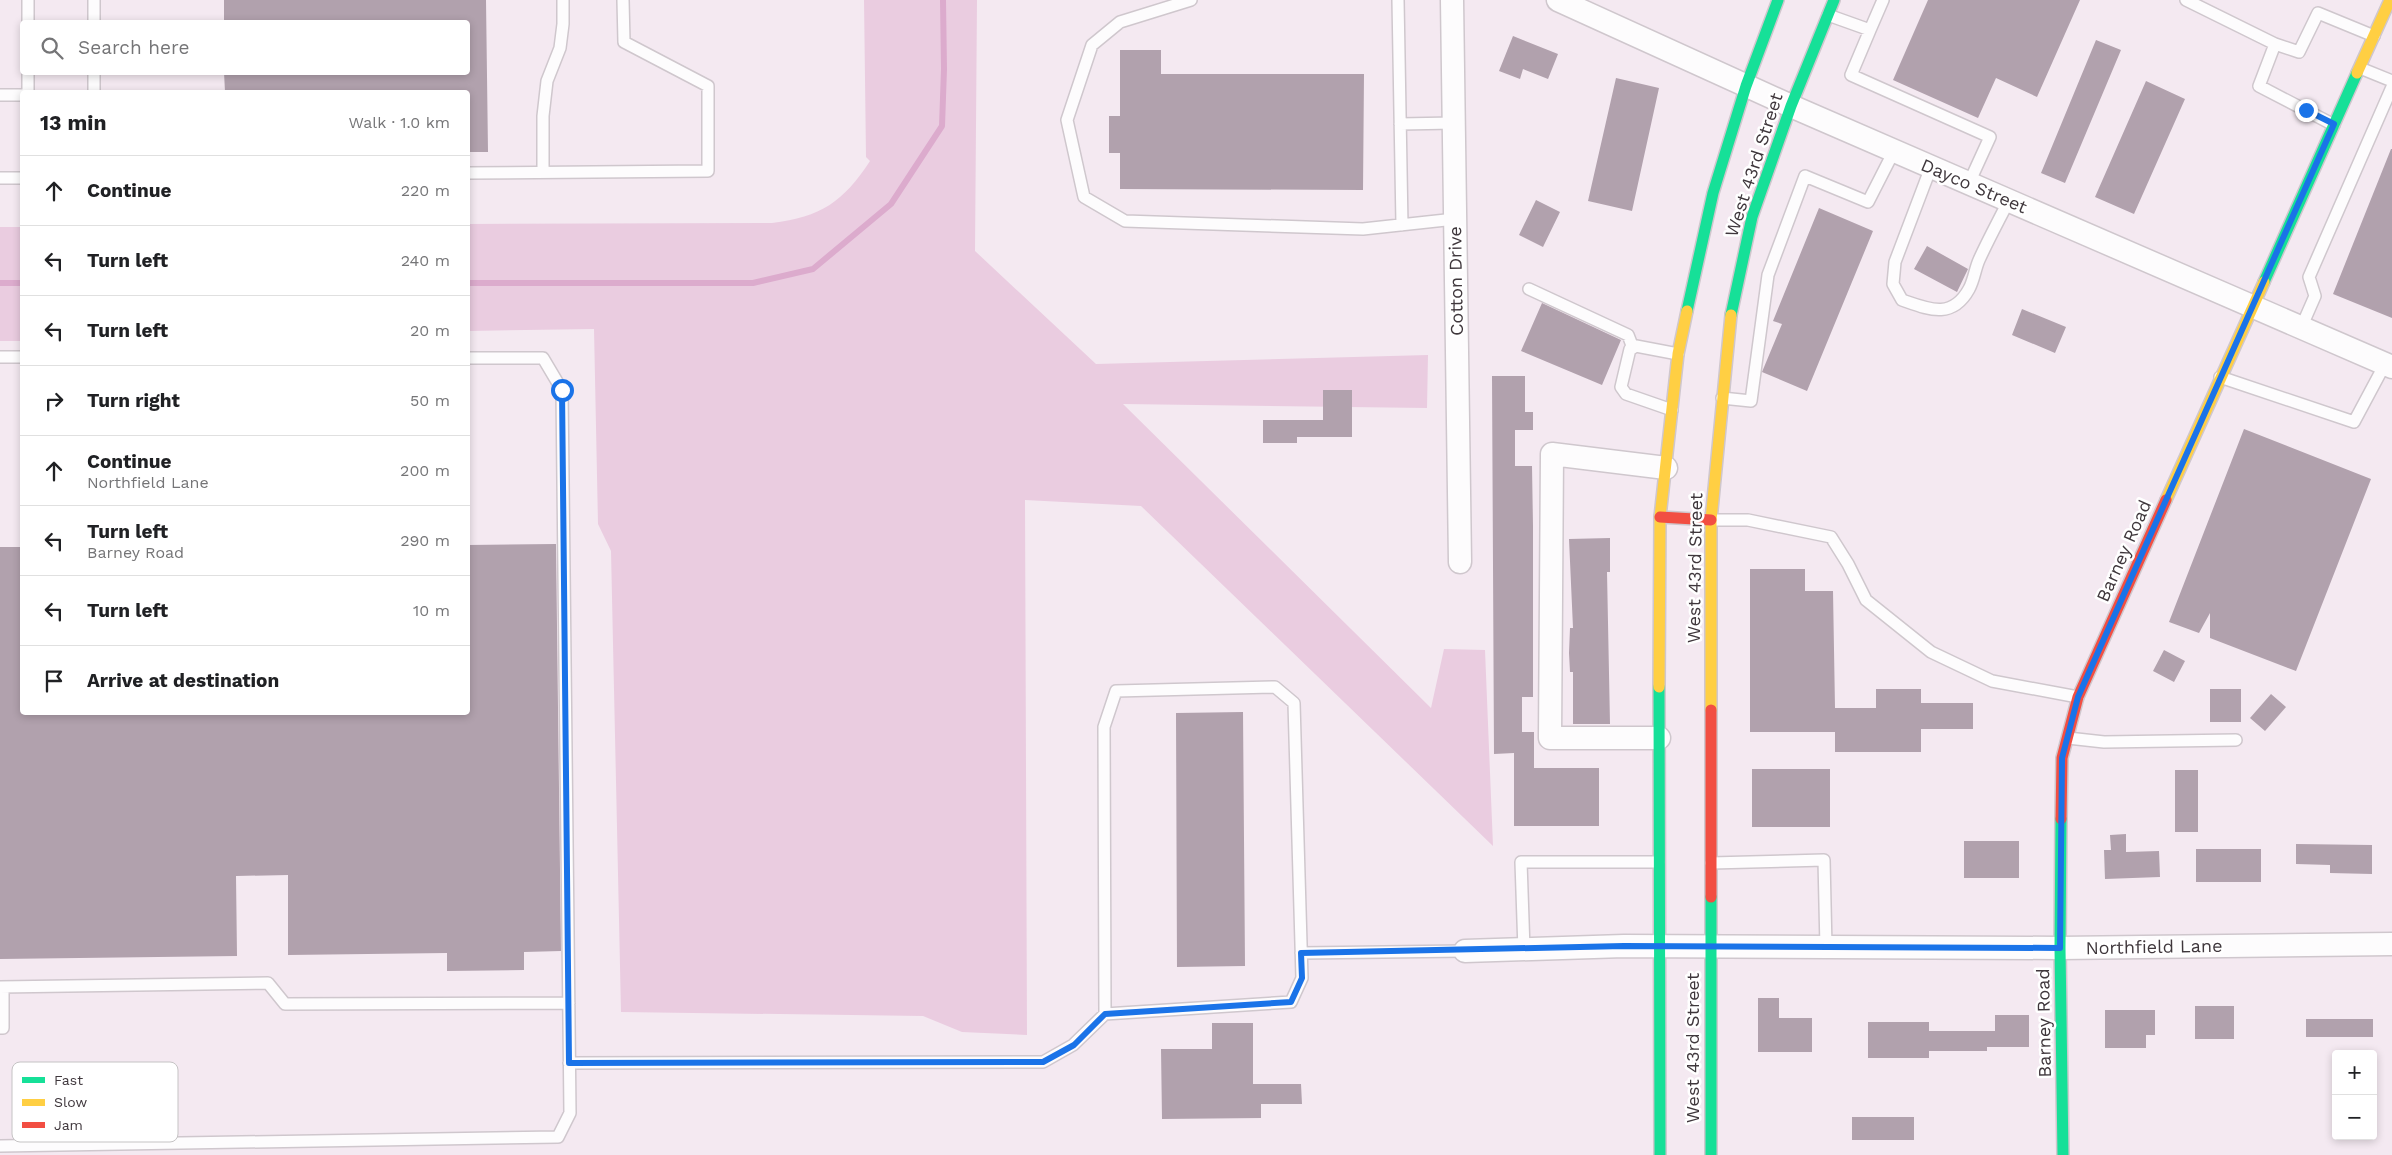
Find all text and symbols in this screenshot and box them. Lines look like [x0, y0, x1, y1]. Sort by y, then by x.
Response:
search box [20, 20, 470, 75]
icon: search [38, 34, 66, 62]
text: Search here [78, 36, 189, 59]
street label: West 43rd Street [1720, 90, 1787, 240]
route end [2295, 99, 2318, 122]
text: 13 min [40, 110, 106, 135]
text: Walk · 1.0 km [349, 113, 450, 132]
street label: Dayco Street [1918, 154, 2031, 217]
icon: ahead [40, 177, 68, 205]
text: Continue [87, 179, 171, 202]
text: 220 m [401, 181, 450, 200]
street label: Cotton Drive [1444, 226, 1467, 336]
icon: left [40, 247, 68, 275]
text: Turn left [87, 249, 168, 272]
text: 240 m [401, 251, 450, 270]
icon: left [40, 317, 68, 345]
text: Turn left [87, 319, 168, 342]
text: 20 m [410, 321, 450, 340]
route start [551, 379, 574, 402]
icon: right [40, 387, 68, 415]
text: Turn right [87, 389, 180, 412]
text: 50 m [410, 391, 450, 410]
text: Continue [87, 450, 171, 473]
icon: ahead [40, 457, 68, 485]
text: 200 m [400, 461, 450, 480]
text: Northfield Lane [87, 473, 209, 492]
street label: West 43rd Street [1683, 492, 1706, 643]
street label: Barney Road [2092, 497, 2155, 605]
text: Turn left [87, 520, 168, 543]
icon: left [40, 527, 68, 555]
text: 290 m [400, 531, 450, 550]
text: Barney Road [87, 543, 184, 562]
icon: left [40, 597, 68, 625]
text: Turn left [87, 599, 168, 622]
text: 10 m [413, 601, 450, 620]
icon: arrive [40, 667, 68, 695]
text: Arrive at destination [87, 669, 279, 692]
street label: Northfield Lane [2085, 935, 2223, 958]
street label: Barney Road [2032, 968, 2055, 1078]
street label: West 43rd Street [1682, 972, 1703, 1123]
map controls [2332, 1050, 2377, 1140]
button: + [2332, 1050, 2377, 1095]
legend [12, 1062, 178, 1142]
text: Fast [54, 1072, 83, 1088]
text: Slow [54, 1094, 87, 1110]
button: − [2332, 1095, 2377, 1140]
text: Jam [54, 1117, 83, 1133]

